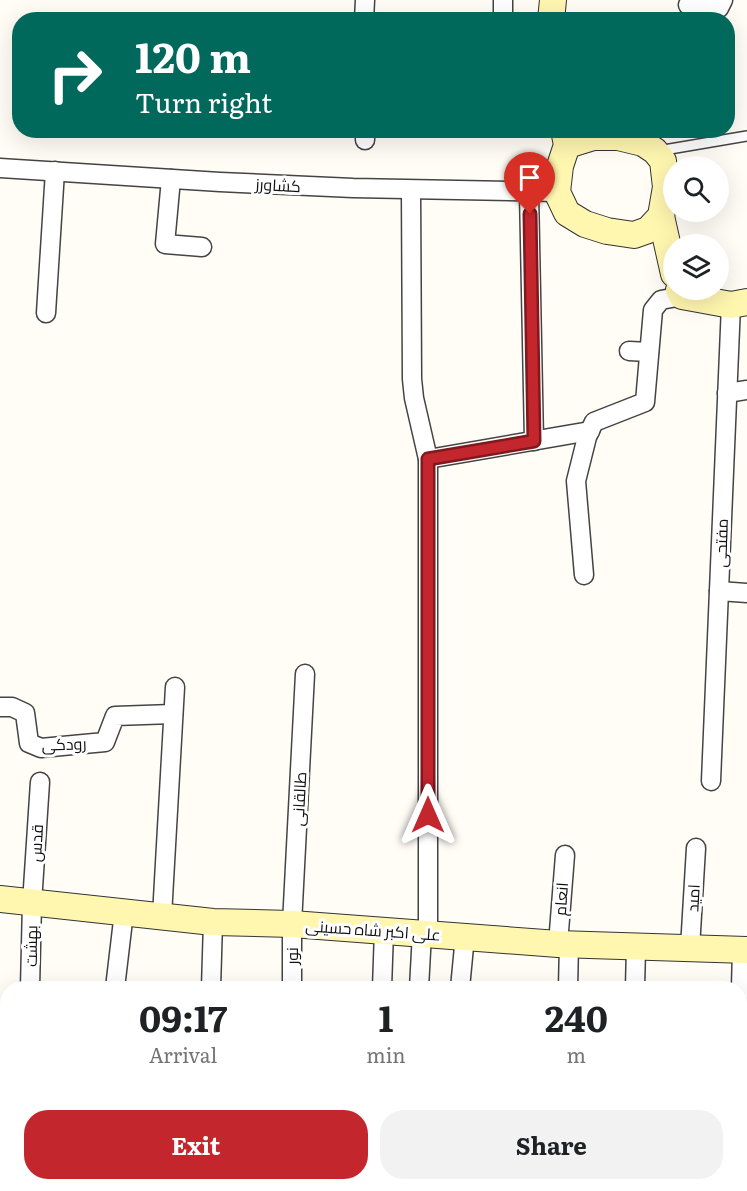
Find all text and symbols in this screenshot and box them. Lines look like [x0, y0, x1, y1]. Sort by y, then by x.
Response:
text: 120 m [135, 24, 251, 86]
icon: right [36, 36, 114, 114]
text: Turn right [135, 81, 272, 121]
pin [504, 152, 555, 214]
map controls [663, 156, 729, 300]
button: search [663, 156, 729, 222]
icon: arrive [513, 161, 546, 194]
street label: کشاورز [254, 171, 301, 197]
button: layers [663, 234, 729, 300]
street label: مفتحی [707, 518, 733, 568]
street label: رودکی [41, 730, 87, 756]
street label: طالقانی [285, 771, 311, 827]
position arrow [396, 783, 460, 847]
street label: قدس [22, 823, 48, 863]
street label: انعام [547, 881, 574, 917]
street label: امید [679, 883, 705, 912]
street label: علی اکبر شاه حسینی [305, 912, 441, 946]
street label: بهشت [18, 925, 42, 967]
street label: نور [279, 947, 303, 966]
text: 09:17 [139, 990, 227, 1043]
text: 1 [379, 990, 393, 1043]
text: 240 [545, 990, 608, 1043]
text: Arrival [149, 1039, 217, 1069]
text: min [366, 1039, 406, 1069]
text: m [567, 1039, 586, 1069]
button: Exit [24, 1110, 368, 1179]
button: Share [380, 1110, 723, 1179]

